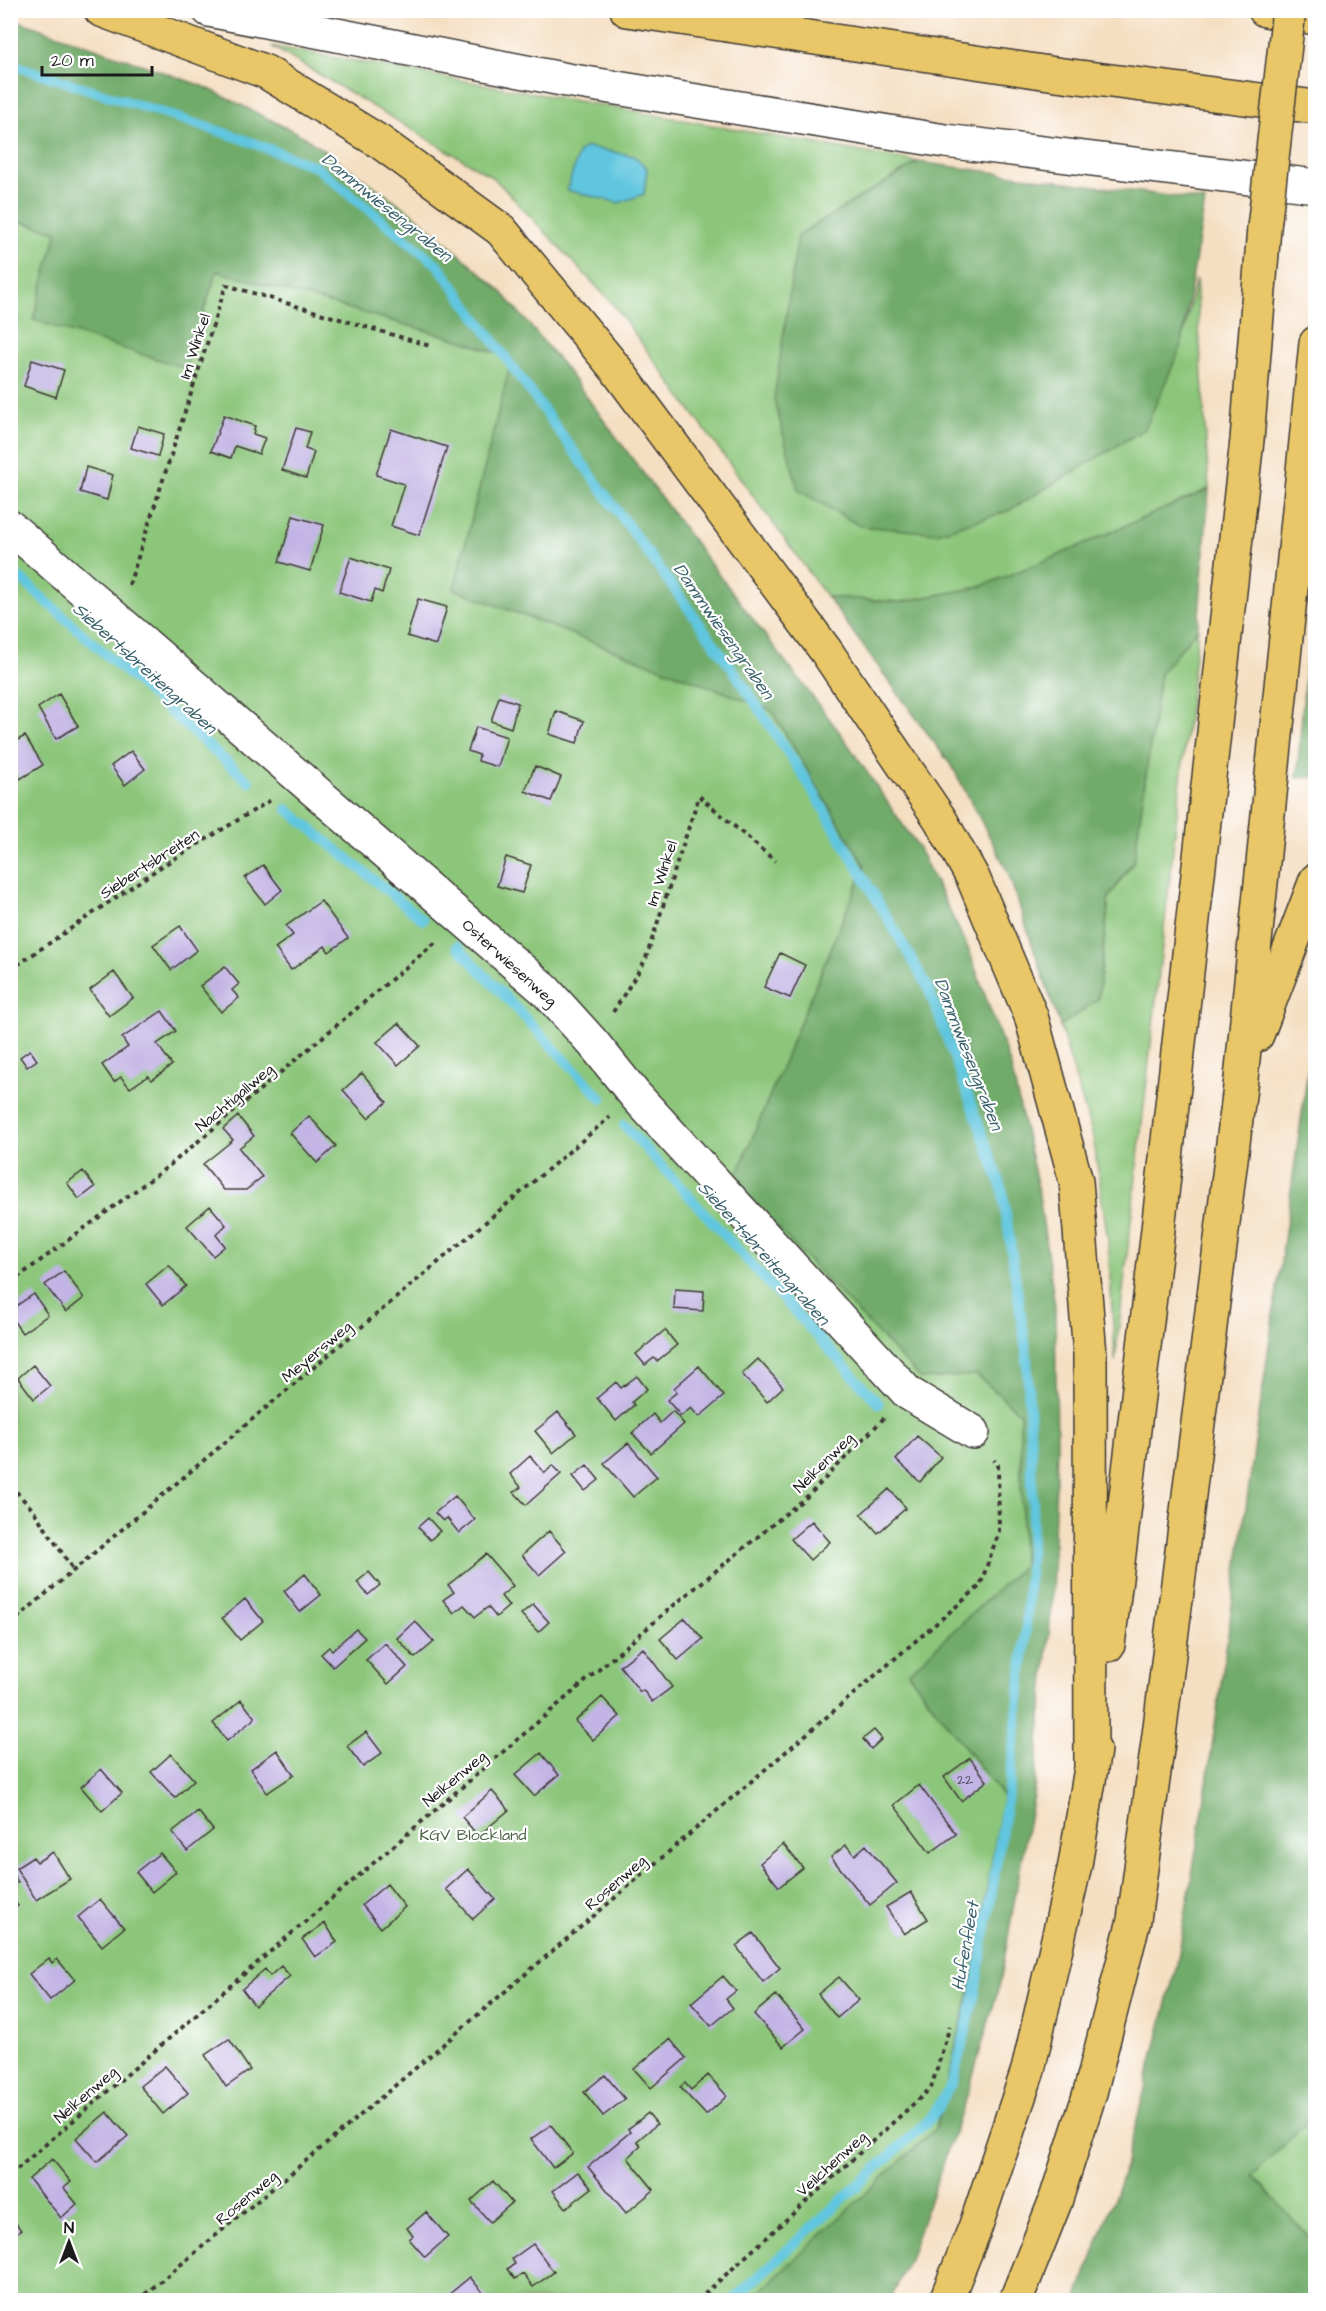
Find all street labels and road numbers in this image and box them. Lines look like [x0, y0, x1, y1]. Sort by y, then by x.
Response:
street label: Im Winkel [174, 311, 216, 382]
street label: Siebertsbreiten [96, 823, 203, 904]
street label: Im Winkel [641, 838, 683, 909]
street label: Osterwiesenweg [456, 914, 562, 1012]
street label: Nachtigallweg [191, 1058, 279, 1138]
street label: Meyersweg [277, 1316, 357, 1389]
street label: Nelkenweg [789, 1428, 860, 1499]
street label: Nelkenweg [418, 1745, 492, 1813]
street label: Rosenweg [580, 1850, 652, 1916]
street label: Nelkenweg [49, 2061, 123, 2129]
street label: Veilchenweg [792, 2126, 872, 2202]
street label: Rosenweg [211, 2165, 283, 2231]

